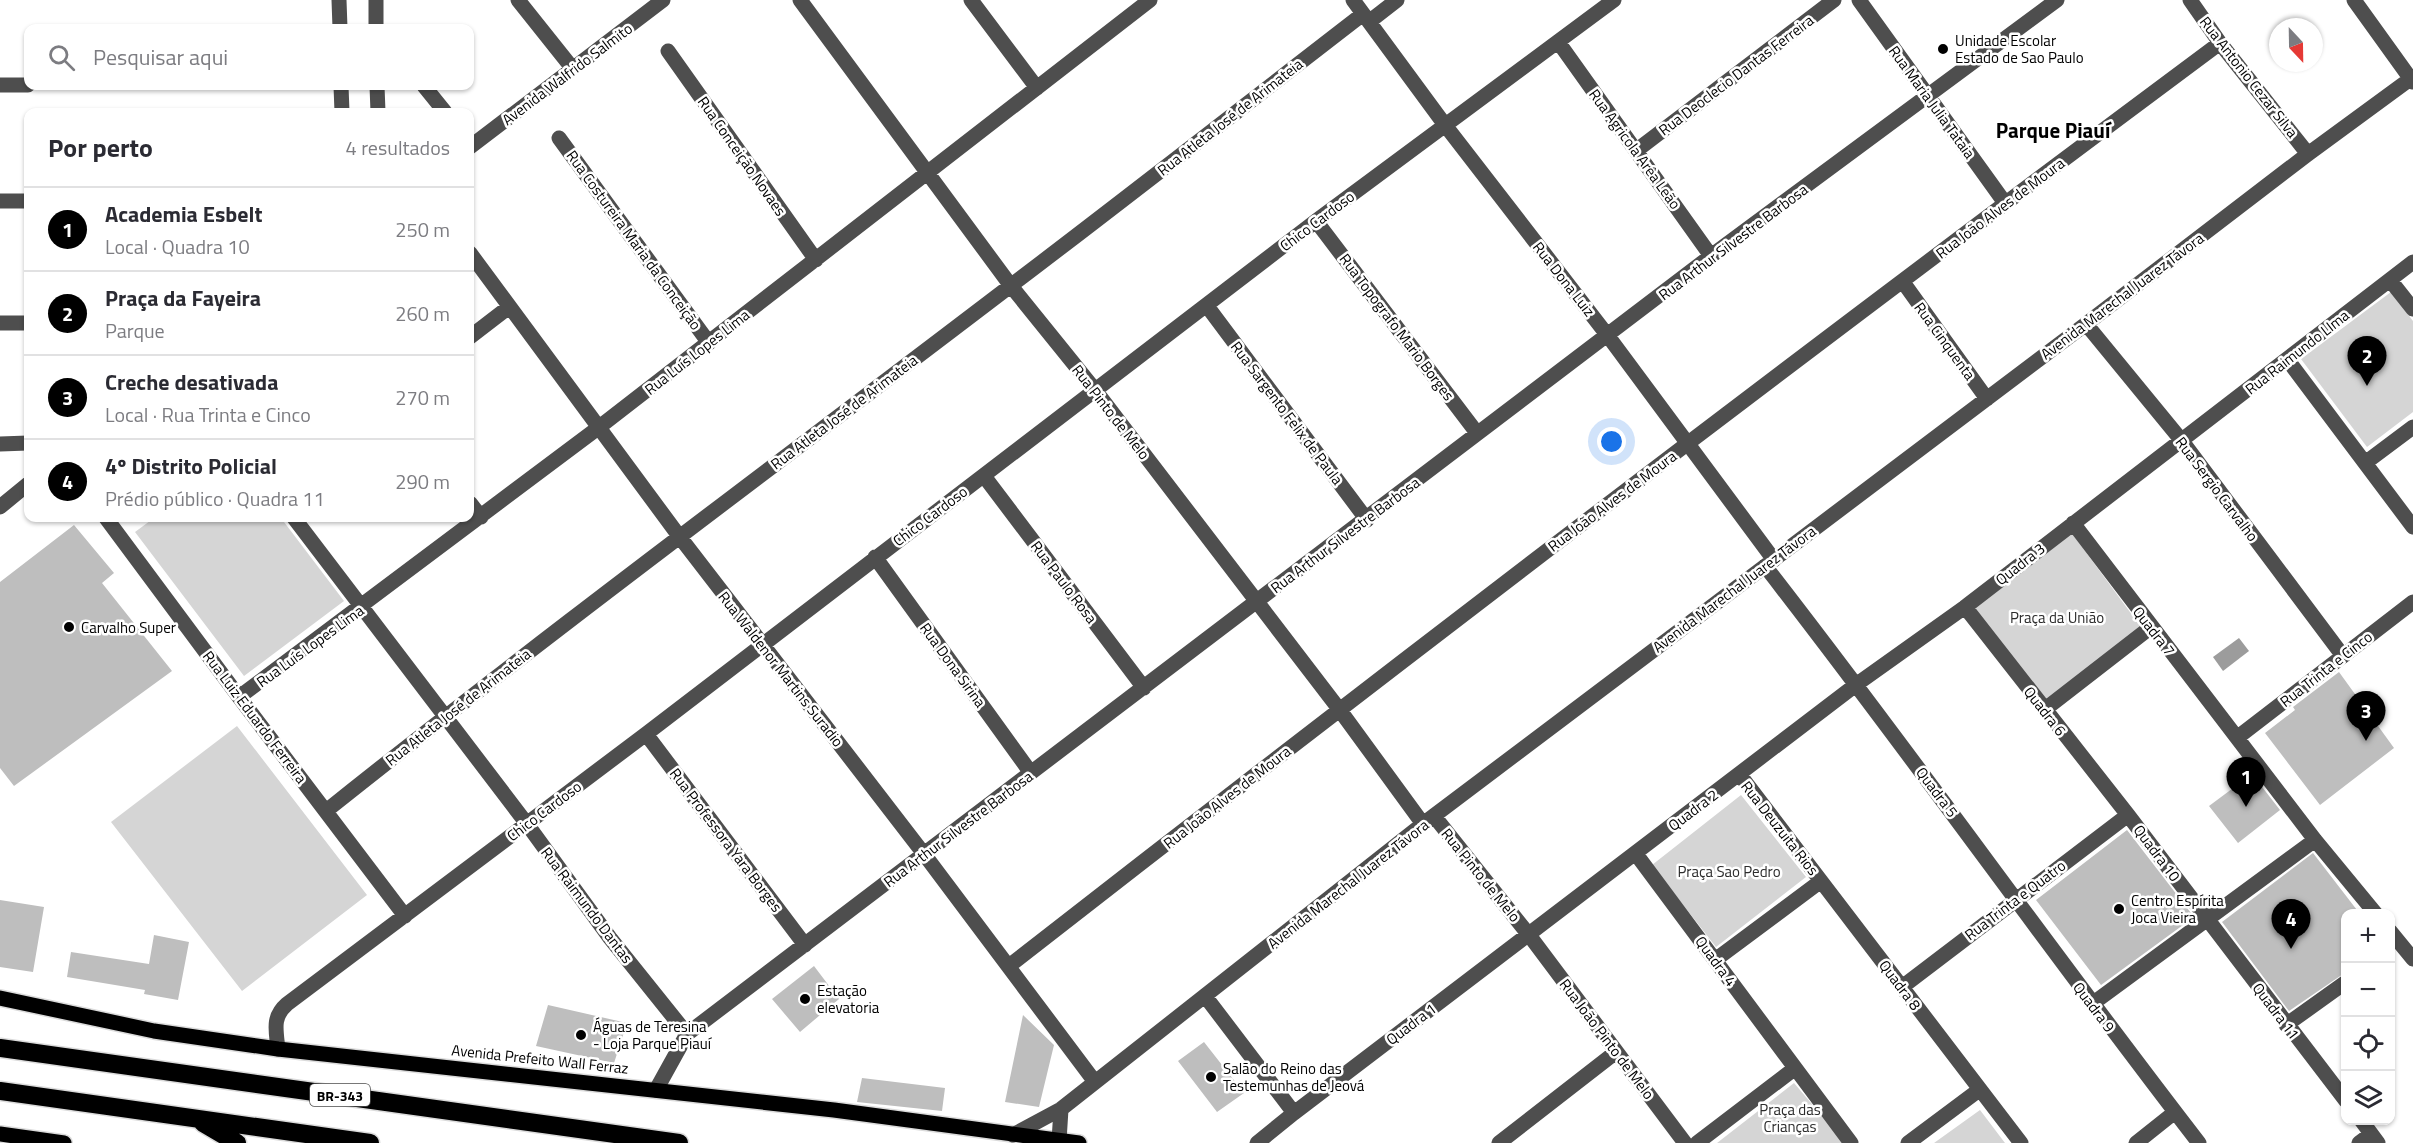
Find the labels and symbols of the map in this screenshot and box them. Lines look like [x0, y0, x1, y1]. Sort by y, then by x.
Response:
street label: Rua Deoclecio Dantas Ferreira [1654, 9, 1819, 141]
street label: Rua Antonio Cezar Silva [2194, 11, 2304, 143]
street label: Avenida Walfrido Salmito [497, 17, 637, 131]
north arrow [2269, 18, 2323, 72]
place label: Unidade Escolar Estado de Sao Paulo [1955, 29, 2084, 69]
street label: Rua Maria Julia Tataia [1883, 41, 1981, 164]
marker: Unidade Escolar Estado de Sao Paulo [1936, 42, 1950, 56]
street label: Rua Atleta José de Arimateia [1152, 53, 1308, 181]
street label: Rua Agricola Arêa Leão [1583, 84, 1687, 214]
street label: Rua Conceição Novaes [692, 91, 792, 221]
district label: Parque Piauí [1996, 114, 2112, 146]
street label: Rua Costureira Maria da Conceição [561, 145, 707, 335]
street label: Rua João Alves de Moura [1931, 152, 2070, 264]
street label: Rua Arthur Silvestre Barbosa [1653, 178, 1813, 306]
street label: Chico Cardoso [1275, 185, 1359, 257]
street label: Avenida Marechal Juarez Távora [2036, 227, 2209, 365]
street label: Rua Dona Luiz [1527, 237, 1601, 322]
street label: Rua Topografo Mario Borges [1334, 249, 1460, 405]
street label: Rua Cinquenta [1909, 297, 1982, 385]
street label: Rua Luís Lopes Lima [640, 303, 755, 400]
street label: Rua Raimundo LIma [2240, 304, 2354, 400]
street label: Rua Sargento Felix de Paula [1225, 336, 1349, 490]
pin: 2 [2348, 336, 2386, 386]
street label: Rua Atleta José de Arimateia [766, 349, 923, 475]
street label: Rua Pinto de Melo [1067, 360, 1155, 464]
your location [1597, 427, 1626, 456]
street label: Rua Sergio Carvalho [2170, 432, 2264, 546]
street label: Rua João Alves de Moura [1543, 445, 1682, 557]
street label: Rua Arthur Silvestre Barbosa [1265, 471, 1425, 599]
street label: Chico Cardoso [888, 480, 972, 552]
street label: Avenida Marechal Juarez Távora [1648, 520, 1821, 658]
street label: Rua Paulo Rosa [1025, 536, 1103, 629]
street label: Quadra 3 [1990, 537, 2050, 591]
street label: Rua Waldenor Martins Suradio [713, 586, 849, 752]
street label: Rua Luís Lopes Lima [251, 599, 369, 693]
street label: Quadra 7 [2127, 601, 2181, 661]
park label: Praça da União [2010, 606, 2104, 629]
place label: Carvalho Super [81, 616, 176, 639]
street label: Rua Dona Sirina [914, 618, 992, 713]
marker: Carvalho Super [62, 620, 76, 634]
street label: Rua Trinta e Cinco [2275, 625, 2377, 713]
street label: Rua Atleta José de Arimateia [380, 643, 536, 771]
street label: Rua Luiz Eduardo Ferreira [197, 646, 313, 789]
street label: Quadra 6 [2018, 681, 2072, 741]
pin: 3 [2346, 692, 2386, 741]
street label: Rua João Alves de Moura [1158, 740, 1296, 854]
pin: 1 [2226, 758, 2266, 807]
street label: Quadra 5 [1910, 762, 1964, 822]
street label: Rua Professora Yara Borges [664, 763, 788, 917]
street label: Rua Arthur Silvestre Barbosa [878, 765, 1038, 893]
street label: Chico Cardoso [502, 775, 586, 847]
street label: Rua Deuzuita Rios [1736, 776, 1824, 880]
street label: Quadra 2 [1663, 783, 1723, 837]
street label: Avenida Marechal Juarez Távora [1262, 813, 1434, 954]
street label: Quadra 10 [2128, 820, 2186, 886]
street label: Rua Pinto de Melo [1436, 823, 1526, 927]
street label: Rua Raimundo Dantas [535, 842, 639, 968]
street label: Rua Trinta e Quatro [1960, 854, 2071, 946]
park label: Praça Sao Pedro [1677, 860, 1781, 883]
place label: Centro Espírita Joca Vieira [2131, 889, 2224, 929]
pin: 4 [2272, 900, 2310, 949]
marker: Centro Espírita Joca Vieira [2112, 902, 2126, 916]
street label: Quadra 4 [1690, 931, 1742, 991]
street label: Quadra 8 [1873, 955, 1927, 1015]
street label: Rua João Pinto de Melo [1554, 974, 1660, 1104]
street label: Quadra 9 [2067, 977, 2121, 1037]
street label: Quadra 11 [2247, 978, 2305, 1044]
place label: Estação elevatoria [817, 979, 880, 1019]
marker: Estação elevatoria [798, 992, 812, 1006]
street label: Quadra 1 [1381, 997, 1441, 1051]
place label: Águas de Teresina - Loja Parque Piauí [593, 1015, 713, 1055]
marker: Águas de Teresina - Loja Parque Piauí [574, 1028, 588, 1042]
street label: Avenida Prefeito Wall Ferraz [450, 1038, 630, 1080]
place label: Salão do Reino das Testemunhas de Jeová [1223, 1057, 1365, 1097]
marker: Salão do Reino das Testemunhas de Jeová [1204, 1070, 1218, 1084]
road number: BR-343 [310, 1084, 370, 1106]
park label: Praça das Crianças [1759, 1098, 1821, 1138]

